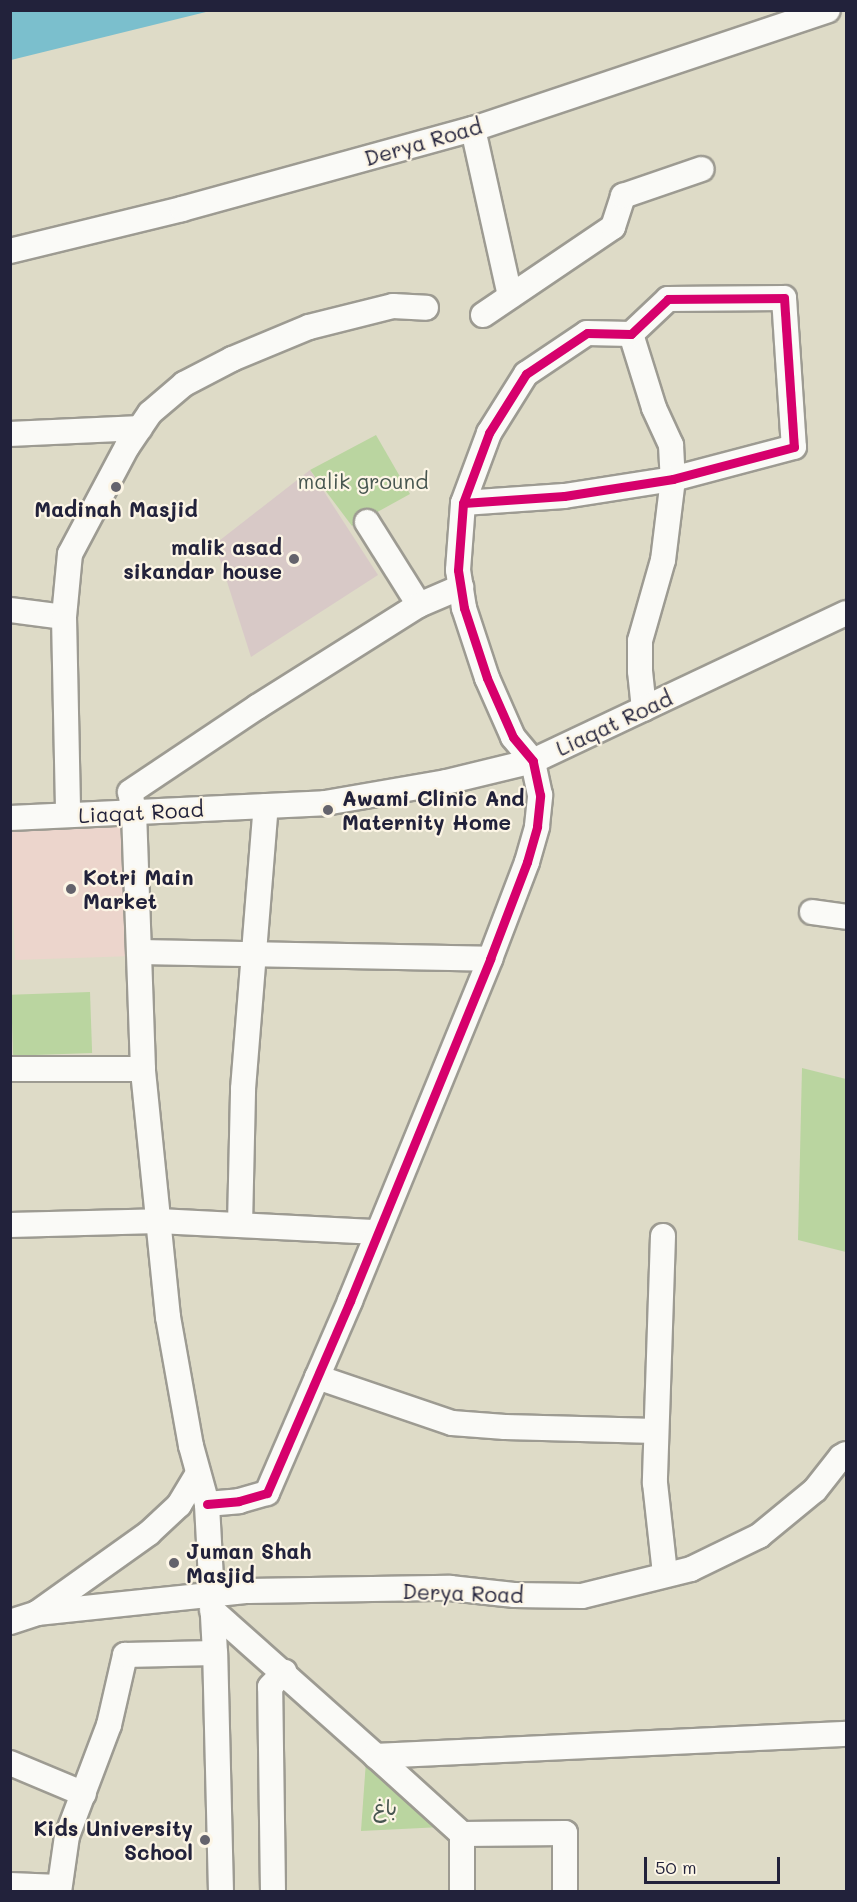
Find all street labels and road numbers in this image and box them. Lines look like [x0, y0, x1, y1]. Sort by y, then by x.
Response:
street label: Derya Road [361, 113, 485, 171]
street label: Liaqat Road [552, 685, 676, 761]
street label: Liaqat Road [78, 796, 204, 828]
street label: Derya Road [402, 1578, 524, 1608]

